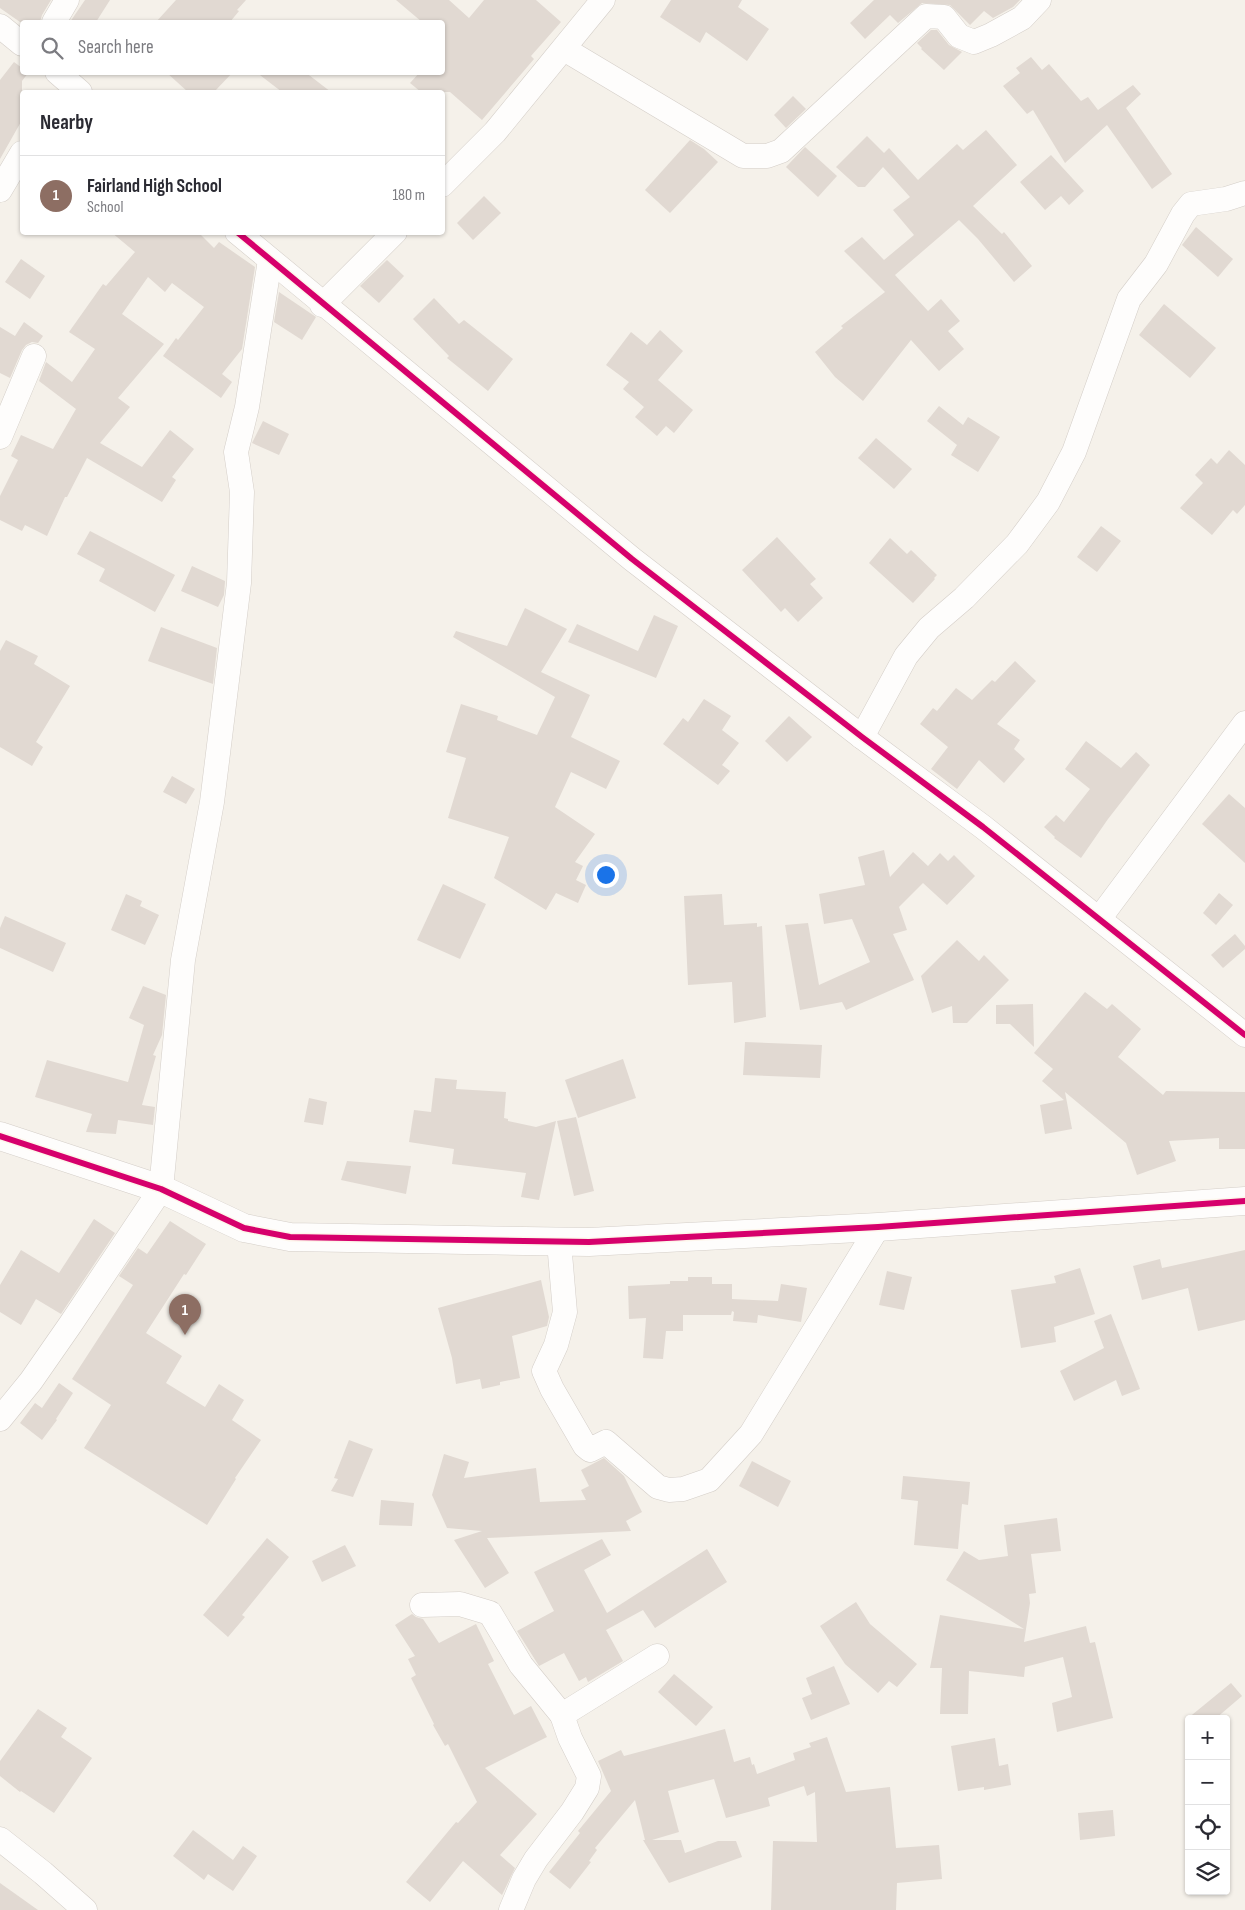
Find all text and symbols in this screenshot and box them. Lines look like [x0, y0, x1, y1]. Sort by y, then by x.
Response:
search box [20, 20, 445, 75]
icon: search [38, 34, 66, 62]
text: Search here [78, 36, 154, 59]
text: Nearby [40, 110, 93, 135]
text: Fairland High School [87, 175, 222, 198]
text: 1 [53, 186, 59, 205]
text: 180 m [392, 186, 425, 205]
text: School [87, 198, 123, 217]
your location [593, 862, 619, 888]
pin: 1 [169, 1294, 201, 1335]
map controls [1185, 1715, 1230, 1895]
button: + [1185, 1715, 1230, 1760]
button: − [1185, 1760, 1230, 1805]
button: locate [1185, 1805, 1230, 1850]
button: layers [1185, 1850, 1230, 1895]

